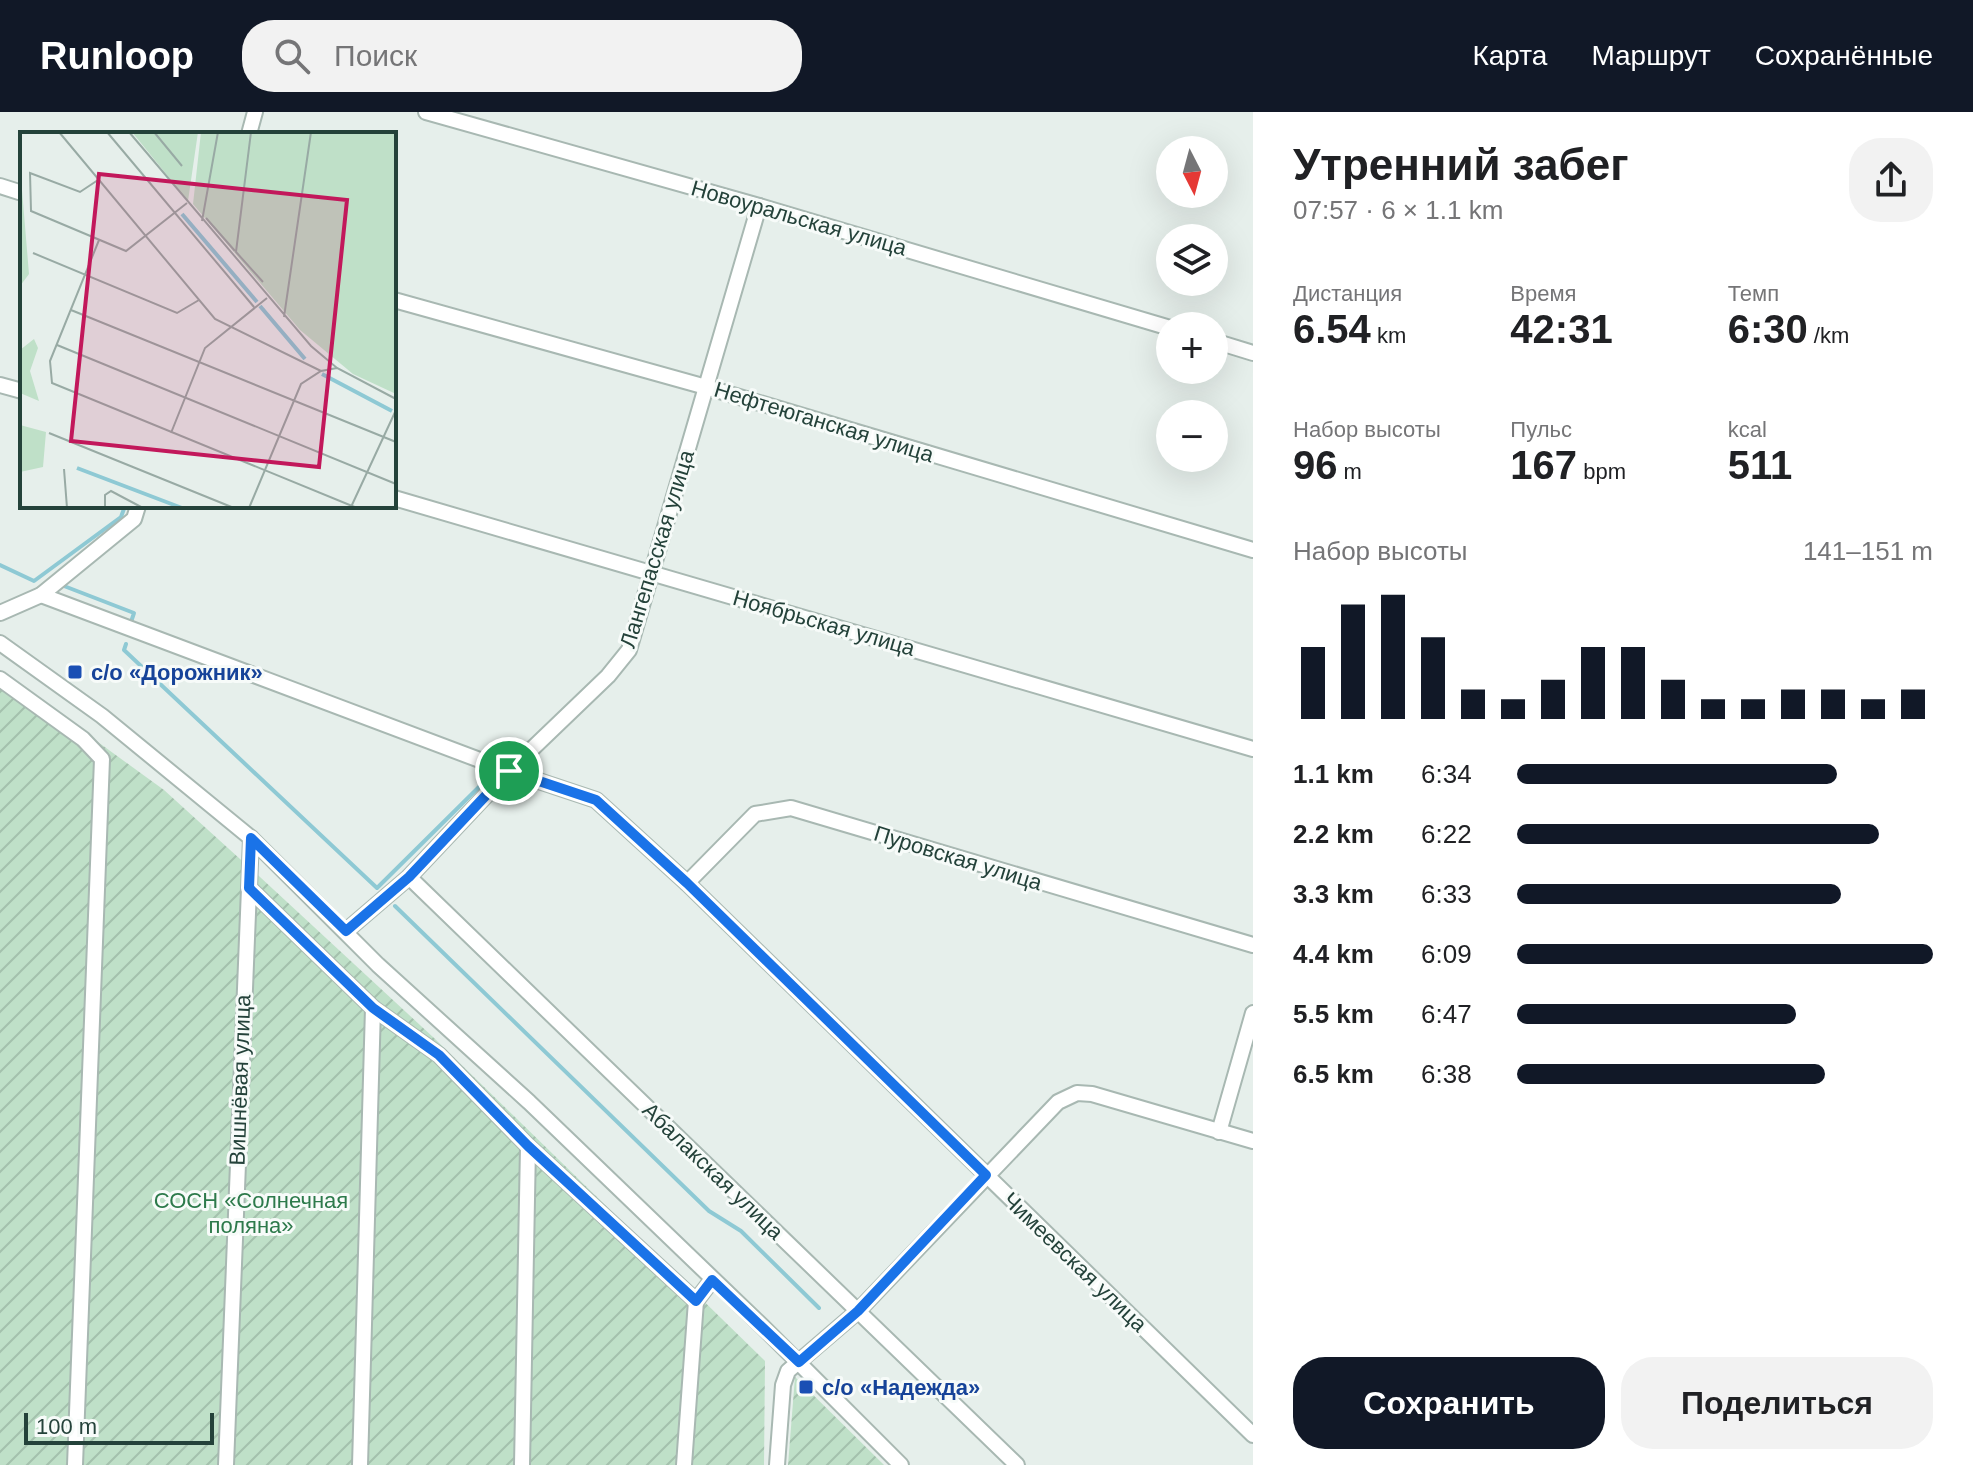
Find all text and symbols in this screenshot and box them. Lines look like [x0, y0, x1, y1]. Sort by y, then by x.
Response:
search box [242, 20, 802, 92]
icon: search [270, 34, 314, 78]
text: Runloop [40, 35, 194, 77]
text: Поиск [334, 39, 417, 72]
text: Карта [1472, 40, 1547, 71]
text: Маршрут [1591, 40, 1711, 71]
text: Сохранённые [1755, 40, 1933, 71]
inset map [20, 132, 396, 508]
north arrow [1156, 136, 1228, 208]
map controls [1156, 136, 1228, 472]
button: share [1849, 138, 1933, 222]
text: Утренний забег [1293, 140, 1628, 189]
street label: Новоуральская улица [688, 175, 910, 261]
text: 07:57 · 6 × 1.1 km [1293, 195, 1503, 225]
button: layers [1156, 224, 1228, 296]
text: Дистанция [1293, 281, 1402, 306]
text: Время [1510, 281, 1577, 306]
text: Темп [1728, 281, 1779, 306]
text: 6.54 [1293, 307, 1371, 351]
text: 42:31 [1510, 307, 1613, 351]
text: 6:30 [1728, 307, 1808, 351]
button: + [1156, 312, 1228, 384]
text: km [1371, 323, 1406, 348]
text: /km [1808, 323, 1849, 348]
street label: Нефтеюганская улица [711, 377, 937, 468]
button: − [1156, 400, 1228, 472]
text: Набор высоты [1293, 417, 1441, 442]
text: Пульс [1510, 417, 1572, 442]
text: kcal [1728, 417, 1767, 442]
text: 96 [1293, 443, 1338, 487]
text: 167 [1510, 443, 1577, 487]
text: 511 [1728, 443, 1792, 487]
street label: Лангепасская улица [615, 446, 699, 651]
text: m [1338, 459, 1362, 484]
text: bpm [1577, 459, 1626, 484]
text: Набор высоты [1293, 536, 1468, 566]
text: 141–151 m [1803, 536, 1933, 566]
street label: Ноябрьская улица [730, 585, 919, 661]
place label: с/о «Дорожник» [91, 660, 263, 685]
marker: с/о «Дорожник» [66, 663, 84, 681]
pin [475, 737, 543, 805]
icon: arrive [487, 749, 531, 793]
text: 1.1 km [1293, 759, 1374, 789]
text: 6:34 [1421, 759, 1472, 789]
text: 2.2 km [1293, 819, 1374, 849]
text: 6:22 [1421, 819, 1472, 849]
street label: Пуровская улица [871, 821, 1046, 896]
text: 3.3 km [1293, 879, 1374, 909]
text: 6:33 [1421, 879, 1472, 909]
text: 4.4 km [1293, 939, 1374, 969]
text: 6:09 [1421, 939, 1472, 969]
street label: Вишнёвая улица [225, 993, 256, 1166]
text: 5.5 km [1293, 999, 1374, 1029]
text: 6:47 [1421, 999, 1472, 1029]
text: 6.5 km [1293, 1059, 1374, 1089]
text: 6:38 [1421, 1059, 1472, 1089]
street label: Абалакская улица [637, 1097, 789, 1245]
street label: Чимеевская улица [998, 1187, 1153, 1337]
park label: СОСН «Солнечная поляна» [154, 1188, 348, 1238]
button: Сохранить [1293, 1357, 1605, 1449]
button: Поделиться [1621, 1357, 1933, 1449]
place label: с/о «Надежда» [822, 1375, 980, 1400]
marker: с/о «Надежда» [797, 1378, 815, 1396]
scale bar [24, 1409, 214, 1445]
text: 100 m [36, 1414, 97, 1439]

